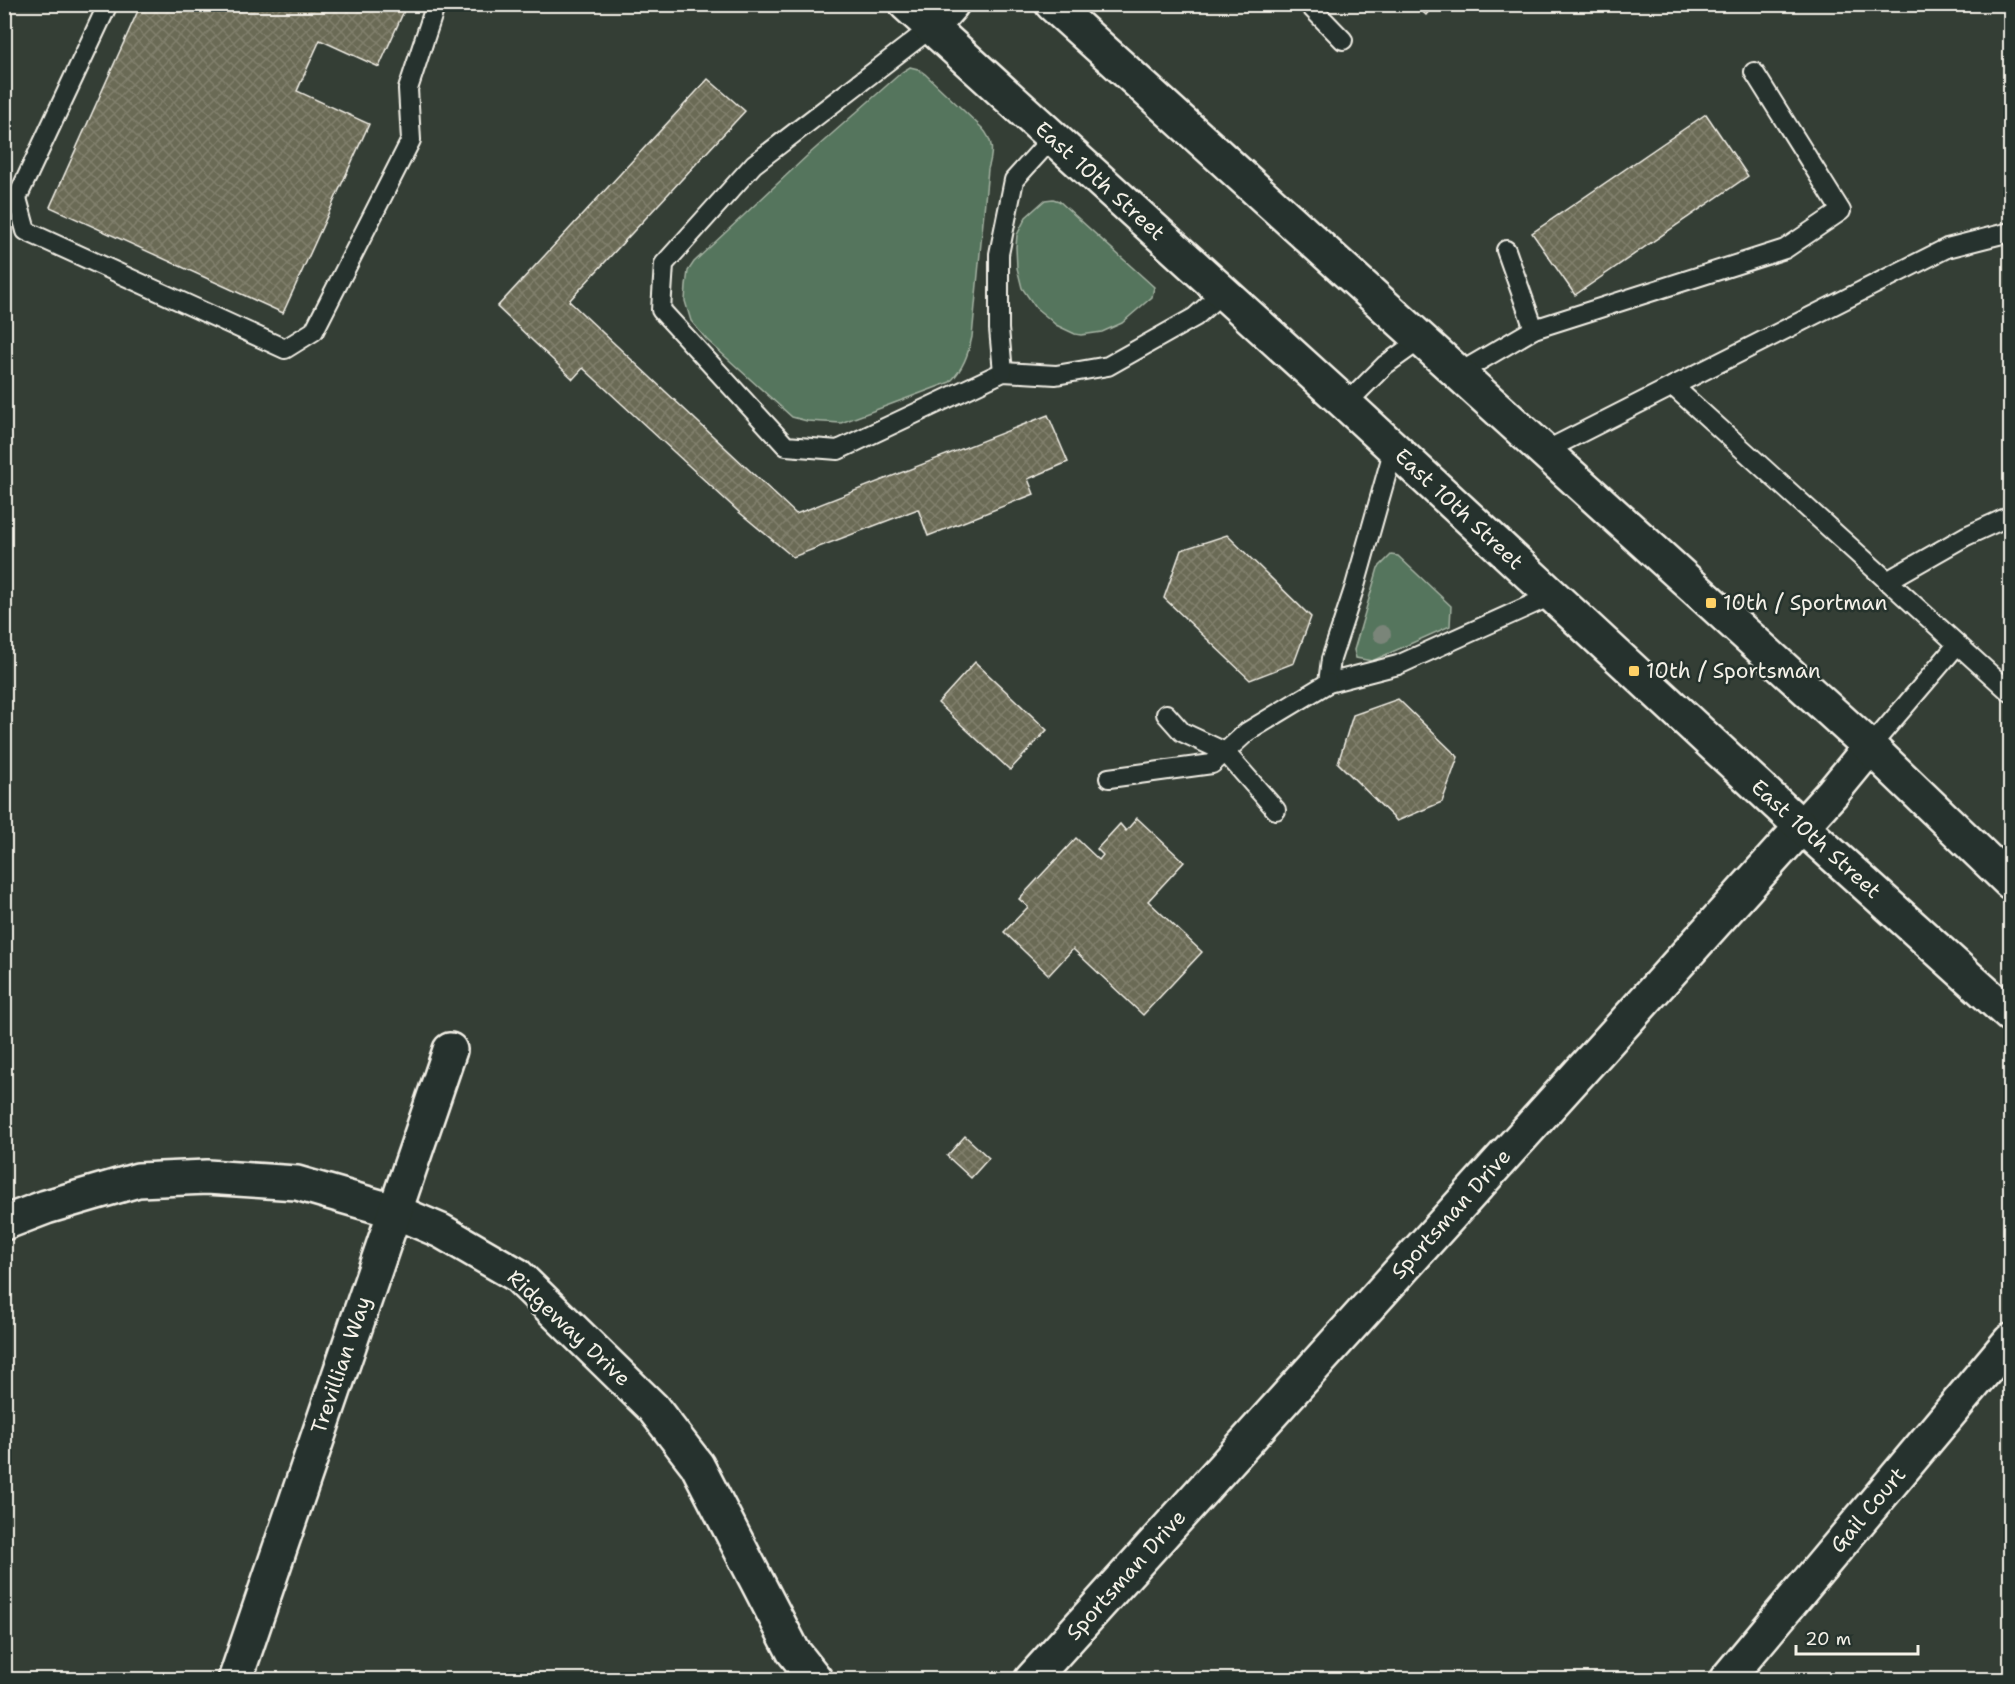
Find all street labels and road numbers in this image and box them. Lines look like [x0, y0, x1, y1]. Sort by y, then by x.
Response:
street label: East 10th Street [1029, 115, 1171, 247]
street label: East 10th Street [1389, 442, 1529, 576]
street label: East 10th Street [1745, 773, 1887, 905]
street label: Sportsman Drive [1385, 1143, 1517, 1285]
street label: Ridgeway Drive [501, 1264, 637, 1392]
street label: Trevillian Way [304, 1293, 378, 1437]
street label: Gail Court [1824, 1461, 1912, 1559]
street label: Sportsman Drive [1060, 1504, 1192, 1646]

